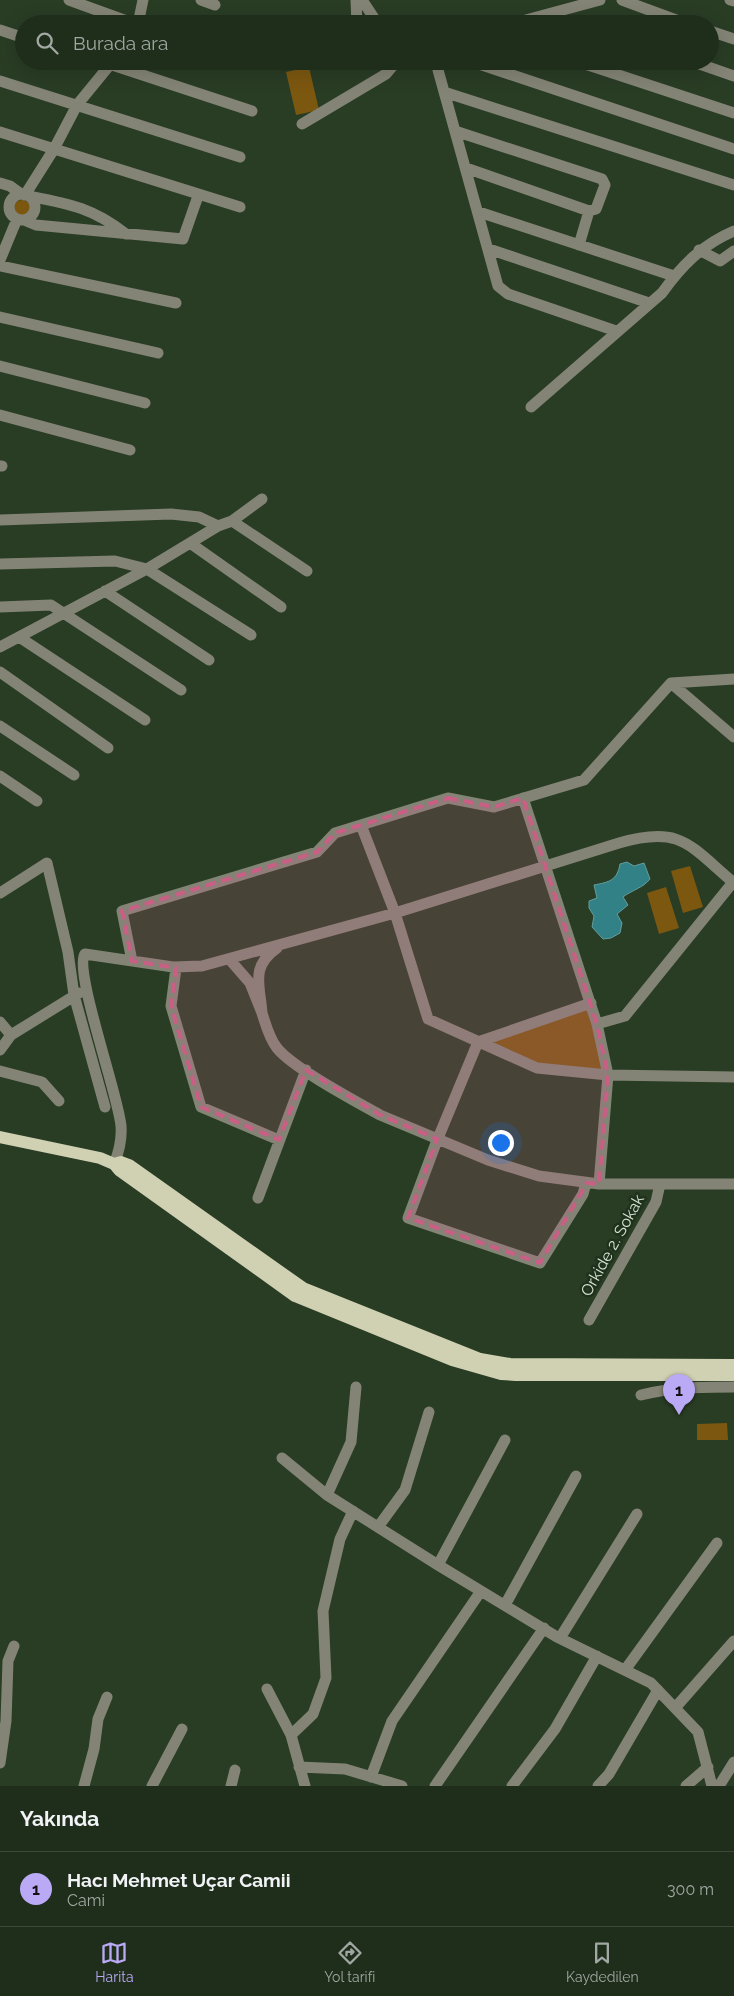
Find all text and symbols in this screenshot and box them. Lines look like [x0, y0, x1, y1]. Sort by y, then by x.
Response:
search box [15, 15, 719, 70]
icon: search [33, 29, 61, 57]
text: Burada ara [73, 32, 168, 54]
your location [488, 1130, 514, 1156]
street label: Orkide 2. Sokak [577, 1191, 648, 1299]
pin: 1 [663, 1374, 695, 1415]
text: Yakında [20, 1806, 99, 1831]
text: Hacı Mehmet Uçar Camii [67, 1869, 291, 1891]
text: 1 [32, 1880, 40, 1899]
text: 300 m [667, 1880, 714, 1899]
text: Cami [67, 1891, 105, 1910]
tab: Harita [95, 1939, 134, 1985]
tab: Yol tarifi [324, 1939, 375, 1985]
tab: Kaydedilen [566, 1939, 639, 1985]

